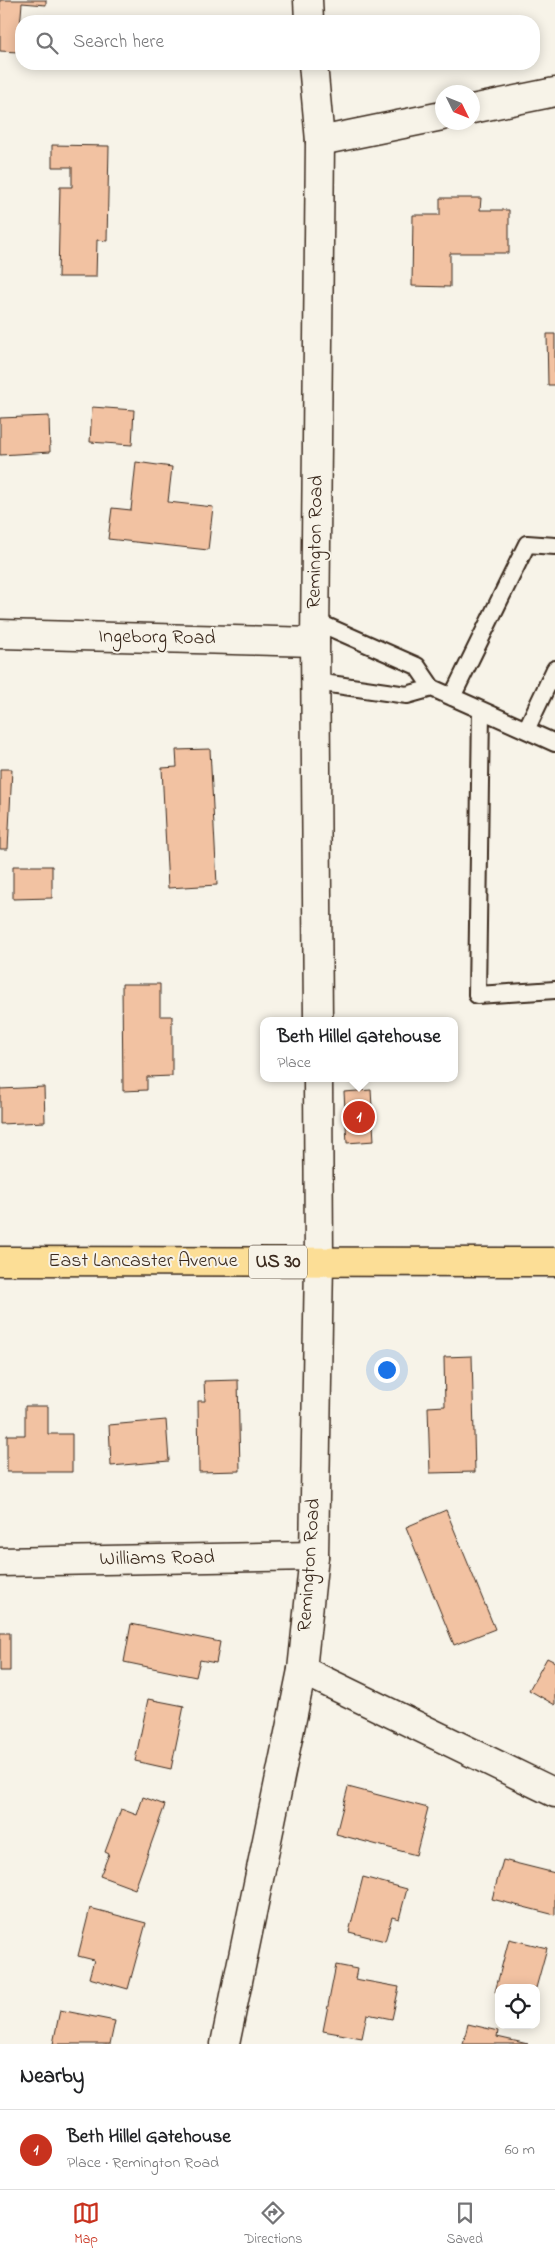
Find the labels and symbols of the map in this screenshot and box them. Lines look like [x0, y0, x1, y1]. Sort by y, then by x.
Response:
north arrow [435, 85, 480, 130]
street label: Remington Road [300, 475, 333, 609]
street label: Ingeborg Road [98, 622, 216, 655]
pin: 1 [343, 1098, 375, 1136]
road number: US 30 [249, 1246, 307, 1278]
street label: East Lancaster Avenue [48, 1247, 238, 1276]
your location [374, 1357, 400, 1383]
street label: Remington Road [291, 1497, 330, 1633]
street label: Williams Road [99, 1543, 215, 1575]

